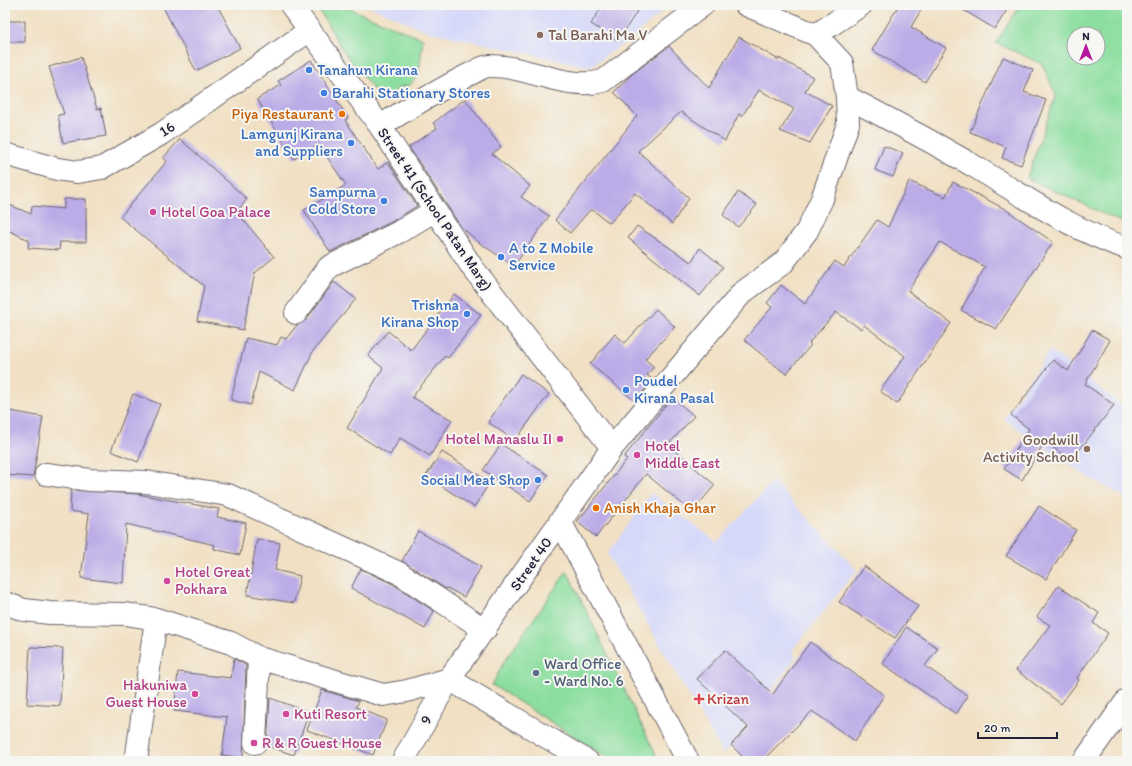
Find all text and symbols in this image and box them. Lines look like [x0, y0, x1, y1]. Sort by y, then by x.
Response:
place label: Tal Barahi Ma V [548, 26, 647, 44]
north arrow [1066, 26, 1106, 66]
marker: Tal Barahi Ma V [535, 30, 545, 40]
text: N [1082, 30, 1090, 43]
place label: Tanahun Kirana [317, 61, 418, 79]
marker: Tanahun Kirana [304, 65, 314, 75]
place label: Barahi Stationary Stores [332, 84, 491, 102]
marker: Barahi Stationary Stores [319, 88, 329, 98]
place label: Piya Restaurant [232, 105, 334, 123]
marker: Piya Restaurant [337, 109, 347, 119]
street label: 16 [156, 117, 178, 141]
street label: Street 41 (School Patan Marg) [374, 124, 496, 294]
place label: Lamgunj Kirana and Suppliers [241, 125, 344, 160]
marker: Lamgunj Kirana and Suppliers [346, 138, 356, 148]
place label: Sampurna Cold Store [308, 183, 376, 218]
marker: Sampurna Cold Store [379, 196, 389, 206]
place label: Hotel Goa Palace [161, 203, 271, 221]
marker: Hotel Goa Palace [148, 207, 158, 217]
place label: A to Z Mobile Service [509, 239, 593, 274]
marker: A to Z Mobile Service [496, 252, 506, 262]
place label: Trishna Kirana Shop [381, 296, 460, 331]
marker: Trishna Kirana Shop [462, 309, 472, 319]
place label: Poudel Kirana Pasal [634, 372, 715, 407]
marker: Poudel Kirana Pasal [621, 385, 631, 395]
place label: Hotel Manaslu II [445, 430, 552, 448]
place label: Goodwill Activity School [983, 431, 1080, 466]
marker: Hotel Manaslu II [555, 434, 565, 444]
place label: Hotel Middle East [645, 437, 720, 472]
marker: Goodwill Activity School [1082, 444, 1092, 454]
marker: Hotel Middle East [632, 450, 642, 460]
place label: Social Meat Shop [421, 471, 530, 489]
marker: Social Meat Shop [533, 475, 543, 485]
place label: Anish Khaja Ghar [604, 499, 716, 517]
marker: Anish Khaja Ghar [591, 503, 601, 513]
street label: Street 40 [506, 534, 556, 594]
place label: Hotel Great Pokhara [175, 563, 251, 598]
marker: Hotel Great Pokhara [162, 576, 172, 586]
place label: Ward Office - Ward No. 6 [544, 655, 624, 690]
marker: Ward Office - Ward No. 6 [531, 668, 541, 678]
place label: Hakuniwa Guest House [105, 676, 187, 711]
marker: Hakuniwa Guest House [190, 689, 200, 699]
place label: Krizan [707, 690, 749, 708]
marker: Krizan [694, 694, 704, 704]
place label: Kuti Resort [294, 705, 367, 723]
marker: Kuti Resort [281, 709, 291, 719]
street label: 9 [416, 712, 436, 728]
scale bar [978, 714, 1057, 740]
text: 20 m [984, 721, 1011, 735]
place label: R & R Guest House [262, 734, 382, 752]
marker: R & R Guest House [249, 738, 259, 748]

